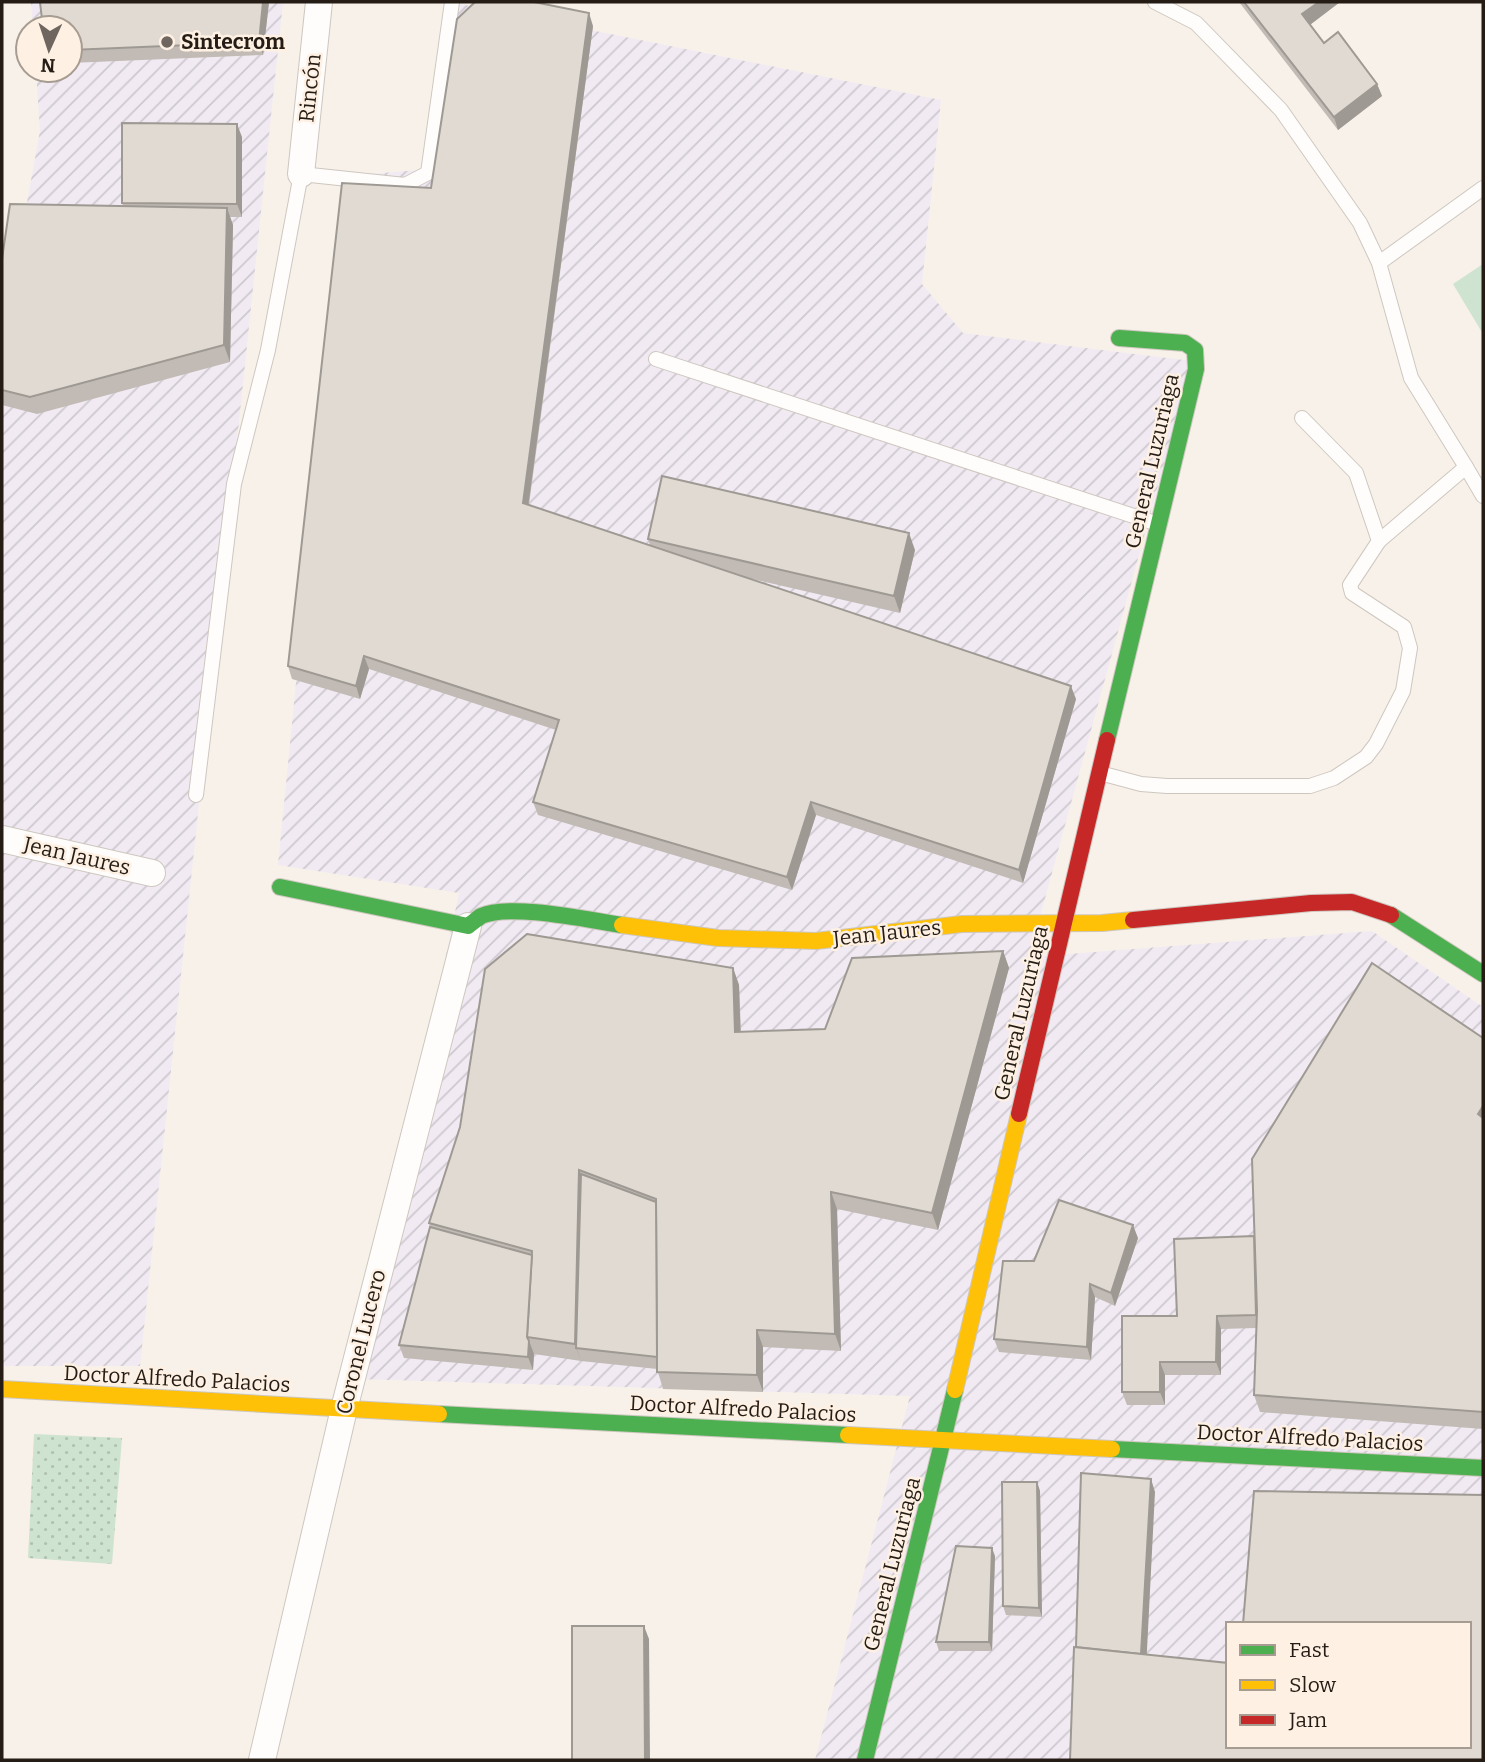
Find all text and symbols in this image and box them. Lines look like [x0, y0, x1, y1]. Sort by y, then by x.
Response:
north arrow [14, 14, 84, 84]
place label: Sintecrom [181, 29, 285, 55]
marker: Sintecrom [159, 34, 175, 50]
street label: Rincón [293, 52, 327, 124]
text: N [40, 54, 56, 77]
street label: General Luzuriaga [1119, 371, 1185, 551]
street label: Jean Jaures [20, 831, 133, 881]
street label: Jean Jaures [831, 914, 942, 952]
street label: General Luzuriaga [988, 923, 1054, 1103]
street label: Coronel Lucero [330, 1267, 392, 1417]
street label: Doctor Alfredo Palacios [63, 1360, 291, 1398]
street label: Doctor Alfredo Palacios [629, 1390, 857, 1428]
street label: Doctor Alfredo Palacios [1196, 1419, 1424, 1457]
street label: General Luzuriaga [858, 1474, 926, 1654]
legend [1226, 1622, 1471, 1748]
text: Fast [1289, 1637, 1330, 1663]
text: Slow [1289, 1672, 1336, 1698]
text: Jam [1288, 1707, 1327, 1733]

